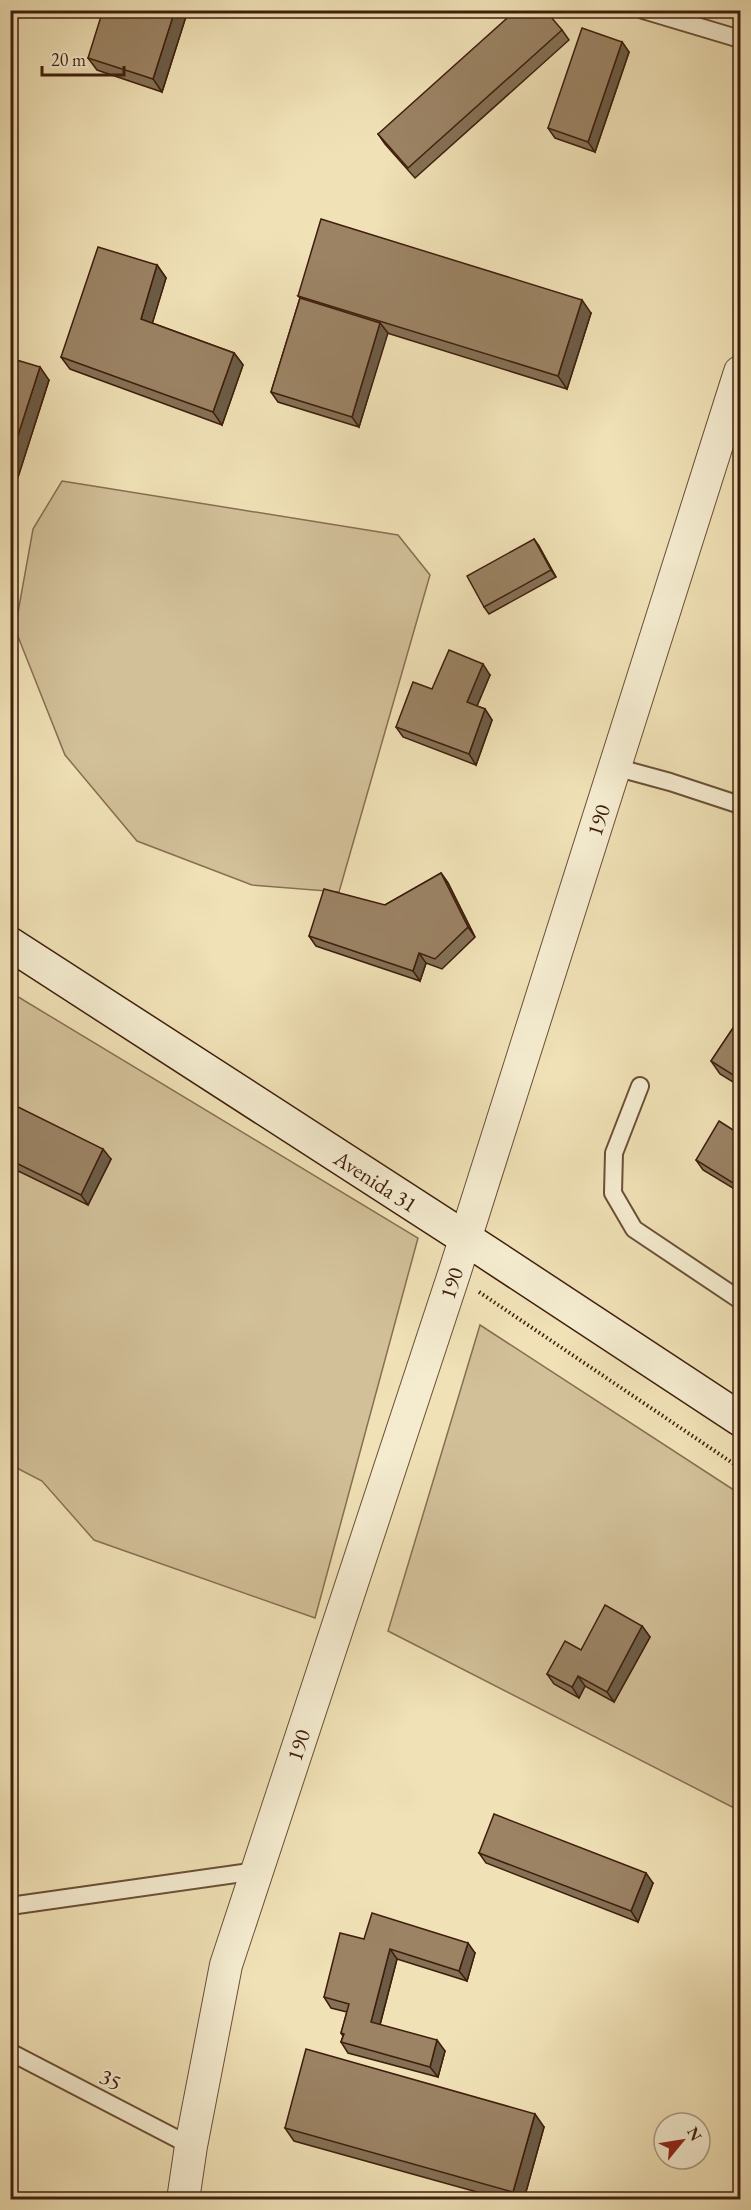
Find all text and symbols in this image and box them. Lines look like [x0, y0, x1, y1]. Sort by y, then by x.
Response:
scale bar [42, 39, 124, 77]
text: 20 m [51, 48, 86, 71]
street label: 190 [580, 800, 617, 840]
street label: Avenida 31 [328, 1143, 423, 1219]
street label: 190 [433, 1263, 470, 1303]
street label: 190 [280, 1725, 317, 1765]
street label: 35 [95, 2062, 127, 2097]
north arrow [652, 2111, 712, 2171]
text: N [682, 2123, 707, 2145]

